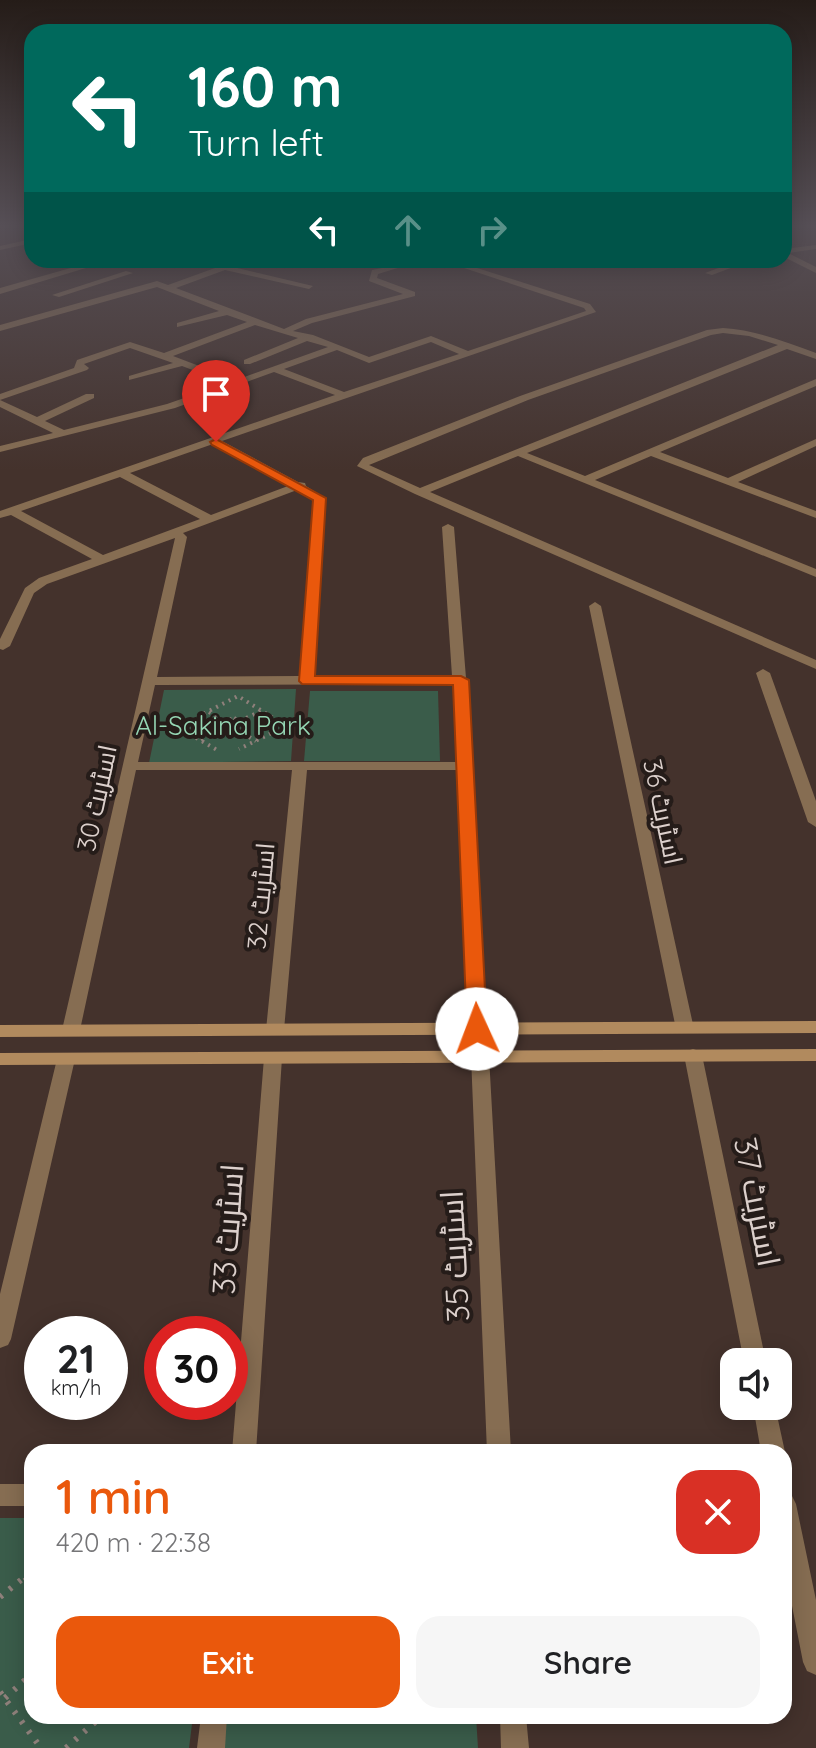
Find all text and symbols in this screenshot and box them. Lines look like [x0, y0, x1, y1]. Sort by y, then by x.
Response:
text: 160 m [188, 51, 342, 121]
icon: left [56, 56, 160, 160]
text: Turn left [188, 120, 324, 165]
icon: left [302, 208, 346, 252]
icon: ahead [386, 208, 430, 252]
icon: right [470, 208, 514, 252]
pin [182, 360, 250, 442]
icon: arrive [194, 372, 238, 416]
park label: Al-Sakina Park [135, 709, 311, 742]
street label: اسٹریٹ 30 [69, 741, 124, 854]
street label: اسٹریٹ 36 [636, 756, 691, 868]
street label: اسٹریٹ 32 [239, 841, 282, 951]
position arrow [435, 987, 519, 1071]
street label: اسٹریٹ 37 [726, 1134, 790, 1270]
street label: اسٹریٹ 33 [202, 1162, 252, 1296]
street label: اسٹریٹ 35 [431, 1189, 477, 1323]
speed limit sign: 30 [144, 1316, 248, 1420]
text: 21 [57, 1333, 95, 1383]
map controls [720, 1348, 792, 1420]
button: sound [720, 1348, 792, 1420]
text: km/h [51, 1375, 101, 1400]
text: 1 min [56, 1466, 171, 1526]
button: close [676, 1470, 760, 1554]
text: 420 m · 22:38 [56, 1526, 211, 1559]
button: Exit [56, 1616, 400, 1708]
button: Share [416, 1616, 760, 1708]

